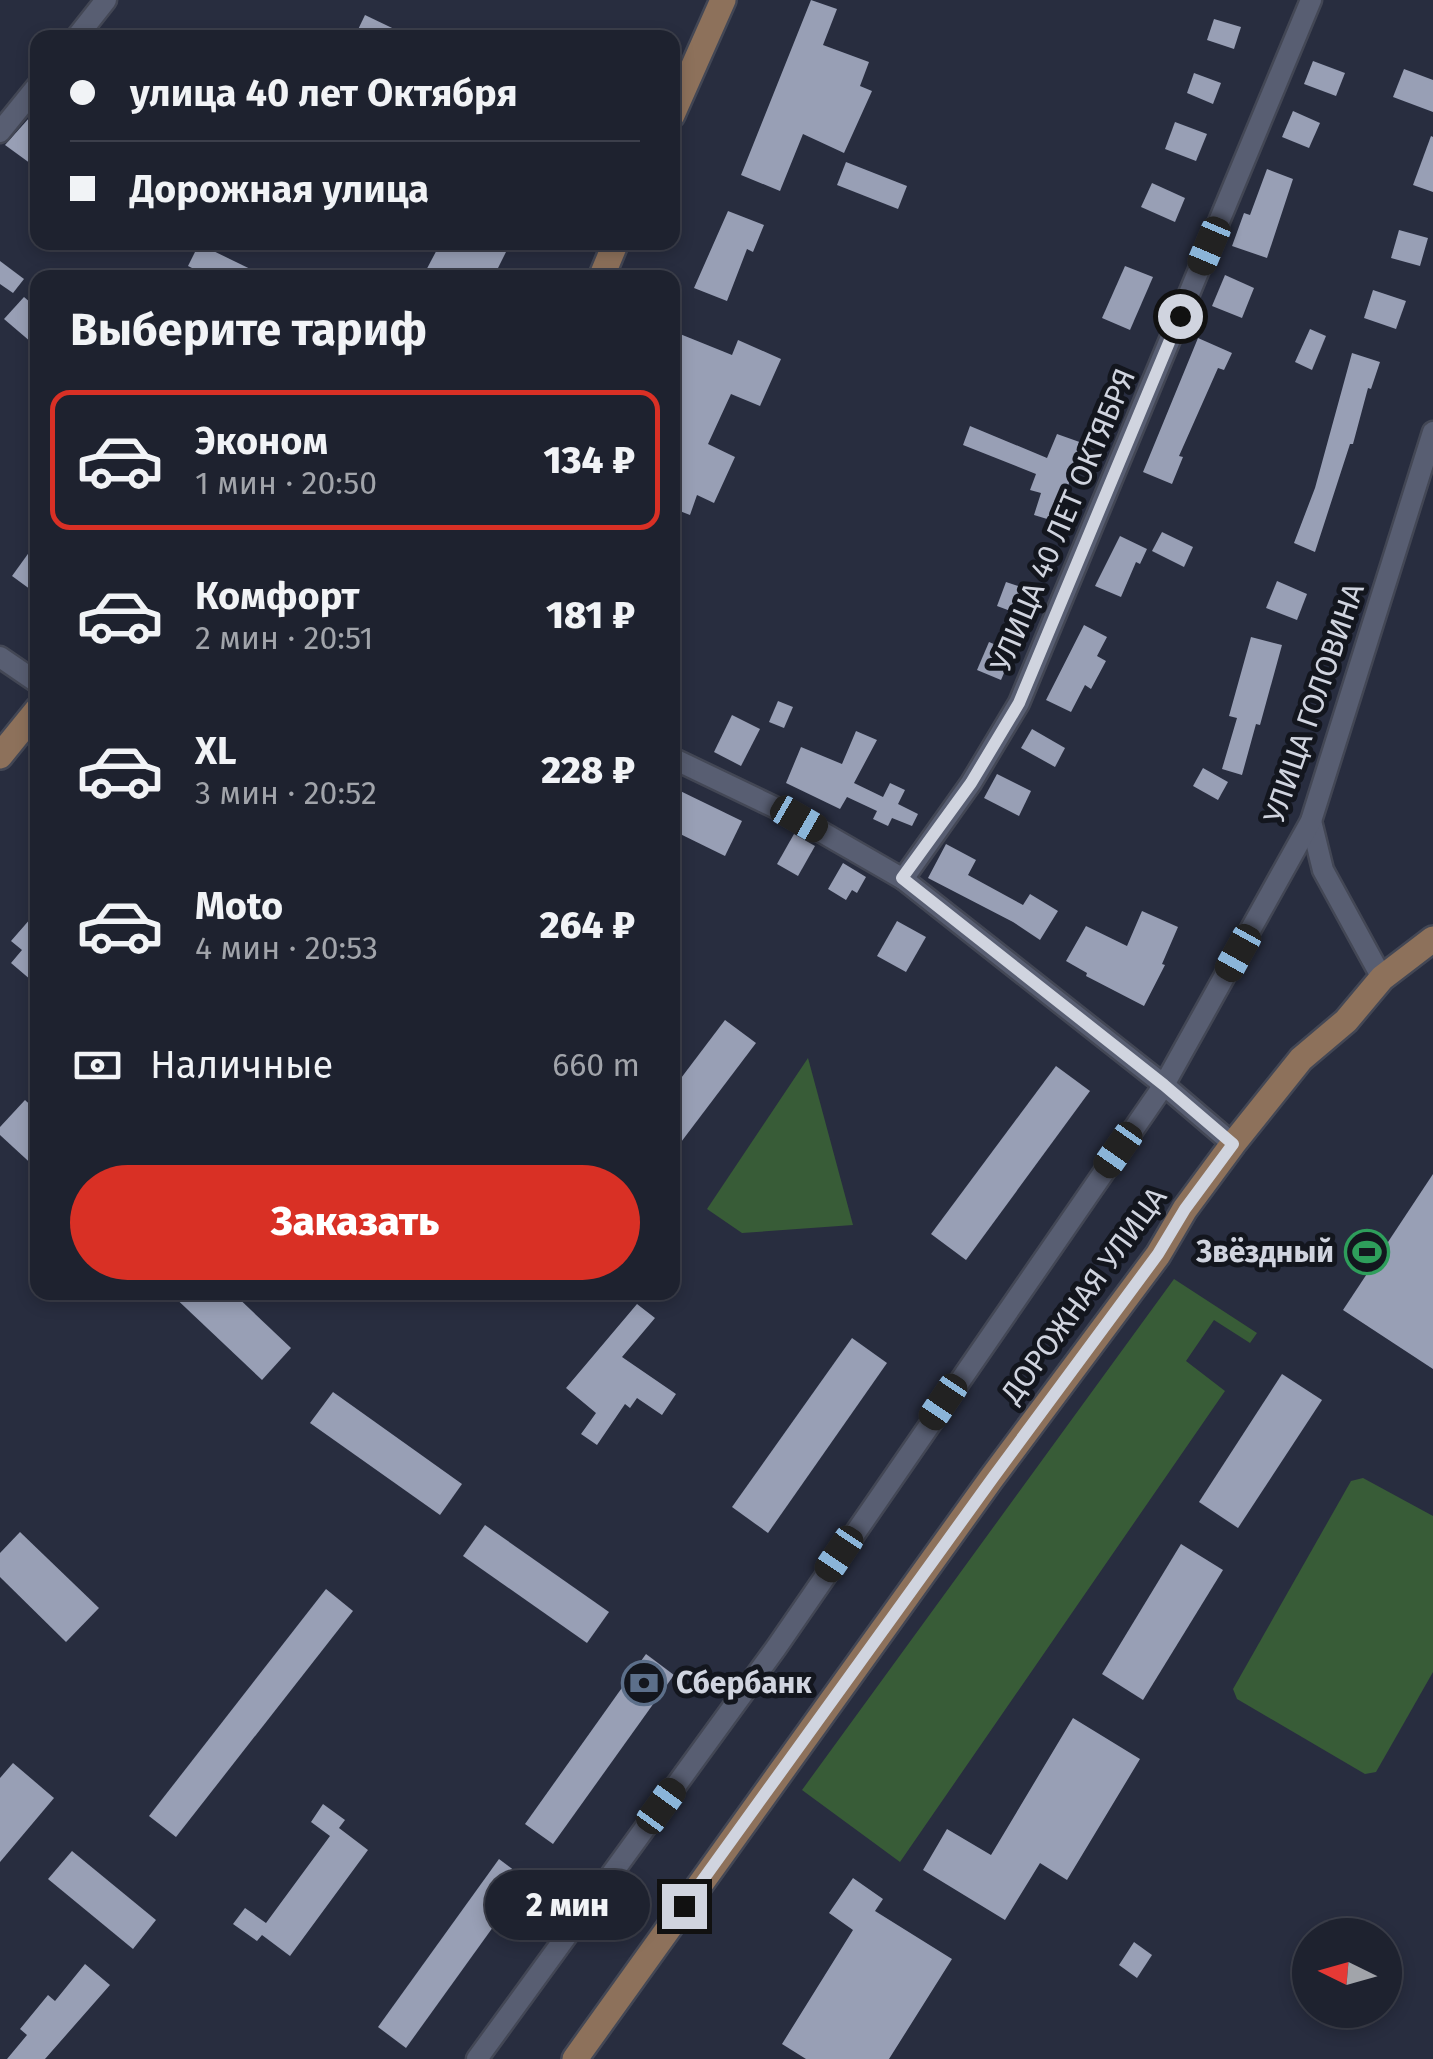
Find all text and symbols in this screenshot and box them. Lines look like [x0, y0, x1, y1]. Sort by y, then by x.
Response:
text: улица 40 лет Октября [130, 70, 518, 116]
text: Дорожная улица [130, 166, 429, 212]
car [1183, 213, 1235, 279]
route start [1158, 294, 1203, 339]
text: Выберите тариф [70, 303, 427, 357]
street label: УЛИЦА 40 ЛЕТ ОКТЯБРЯ [983, 363, 1143, 677]
icon: car [75, 415, 165, 505]
text: Эконом [195, 418, 328, 464]
text: 134 ₽ [544, 437, 635, 483]
text: 1 мин · 20:50 [195, 464, 377, 502]
icon: car [75, 570, 165, 660]
text: Комфорт [195, 573, 359, 619]
street label: УЛИЦА ГОЛОВИНА [1256, 578, 1372, 828]
text: 181 ₽ [546, 592, 635, 638]
text: 2 мин · 20:51 [195, 619, 373, 657]
icon: car [75, 725, 165, 815]
text: XL [195, 728, 237, 774]
text: 228 ₽ [541, 747, 635, 793]
text: 3 мин · 20:52 [195, 774, 377, 812]
car [766, 791, 832, 847]
icon: car [75, 880, 165, 970]
text: Moto [195, 883, 283, 929]
text: 264 ₽ [540, 902, 635, 948]
car [1210, 919, 1266, 987]
text: 4 мин · 20:53 [195, 929, 378, 967]
icon: cash [70, 1038, 125, 1093]
text: Наличные [150, 1042, 333, 1088]
text: 660 m [552, 1046, 640, 1084]
car [1089, 1117, 1147, 1183]
button: Заказать [70, 1165, 640, 1280]
street label: ДОРОЖНАЯ УЛИЦА [993, 1179, 1175, 1411]
sports icon: Звёздный [1344, 1229, 1390, 1275]
place label: Звёздный [1195, 1234, 1334, 1270]
car [914, 1369, 972, 1435]
car [810, 1521, 868, 1587]
bank icon: Сбербанк [621, 1660, 667, 1706]
place label: Сбербанк [676, 1665, 812, 1701]
car [631, 1773, 691, 1839]
callout: 2 мин [484, 1871, 649, 1941]
route end [662, 1884, 707, 1929]
text: 2 мин [526, 1886, 609, 1924]
north arrow [1292, 1918, 1402, 2028]
map controls [1292, 1918, 1402, 2028]

